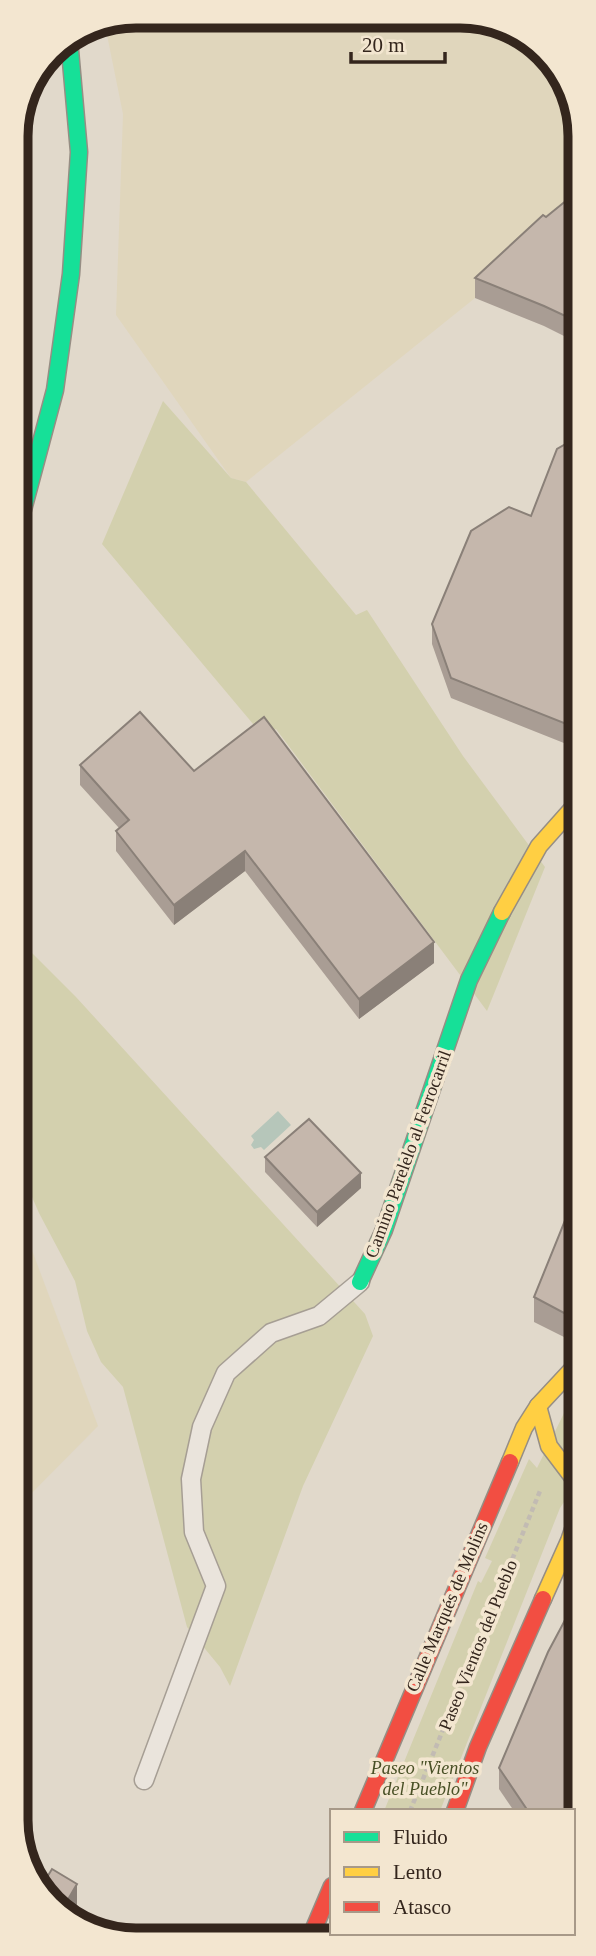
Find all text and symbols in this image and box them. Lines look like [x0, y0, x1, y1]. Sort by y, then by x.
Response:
scale bar [351, 21, 446, 65]
text: 20 m [362, 33, 405, 57]
street label: Camino Parelelo al Ferrocarril [361, 1047, 455, 1261]
street label: Calle Marqués de Molins [402, 1519, 492, 1695]
street label: Paseo Vientos del Pueblo [435, 1557, 521, 1733]
park label: Paseo "Vientos del Pueblo" [370, 1758, 479, 1799]
legend [330, 1809, 575, 1935]
text: Fluido [393, 1825, 448, 1849]
text: Lento [393, 1860, 442, 1884]
text: Atasco [393, 1895, 451, 1919]

